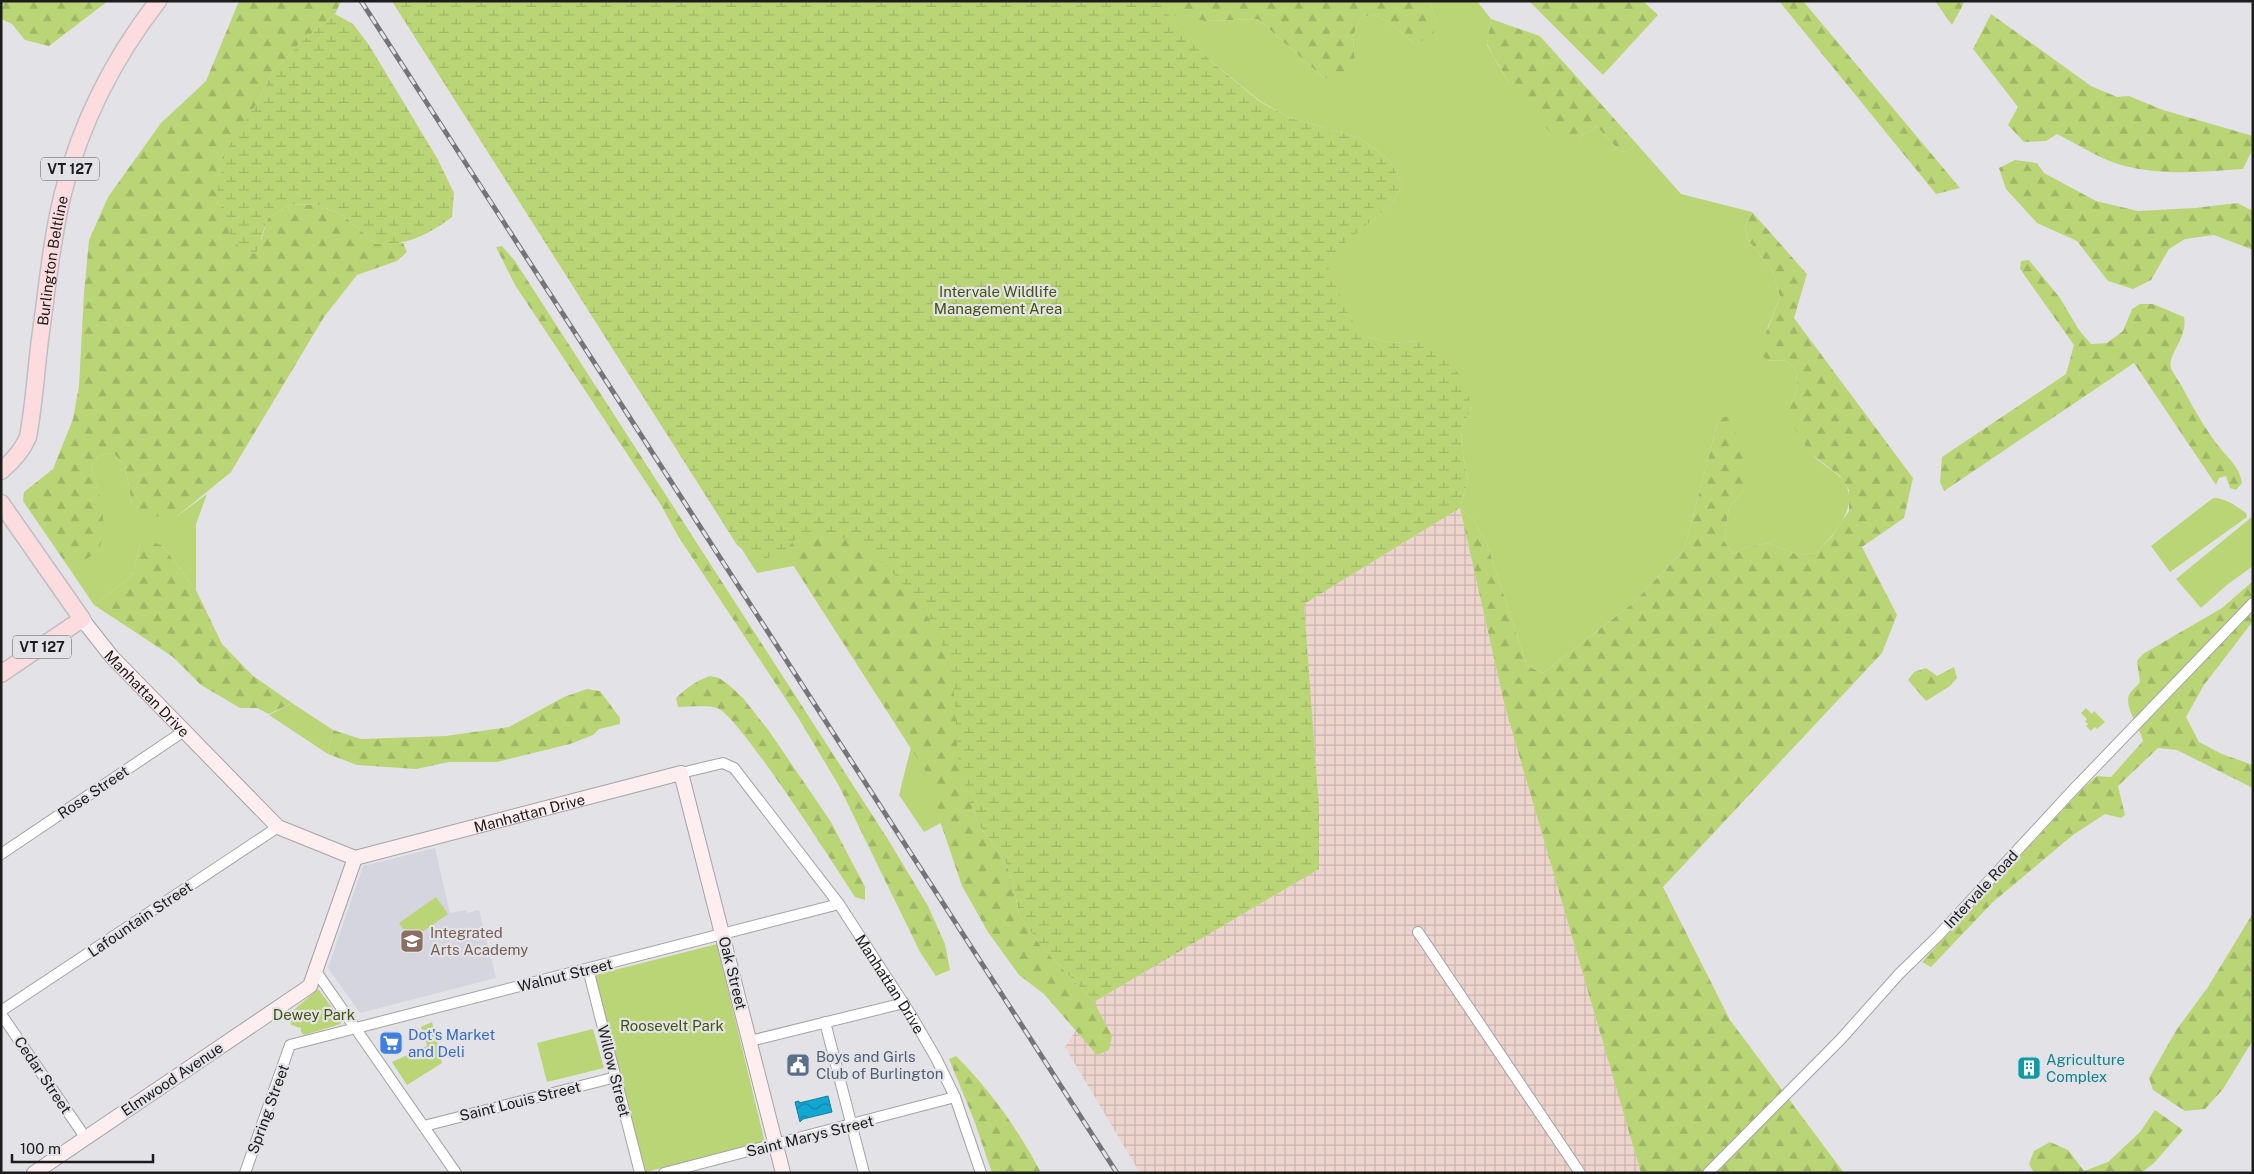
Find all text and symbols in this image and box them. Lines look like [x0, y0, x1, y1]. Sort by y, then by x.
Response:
road number: VT 127 [41, 157, 99, 180]
street label: Burlington Beltline [33, 194, 71, 327]
park label: Intervale Wildlife Management Area [934, 283, 1062, 317]
road number: VT 127 [13, 636, 71, 659]
street label: Manhattan Drive [101, 646, 193, 740]
street label: Rose Street [54, 762, 132, 822]
street label: Manhattan Drive [472, 790, 587, 835]
street label: Intervale Road [1941, 847, 2021, 931]
street label: Lafountain Street [85, 878, 195, 960]
place label: Integrated Arts Academy [430, 924, 528, 958]
school or university icon: Integrated Arts Academy [399, 928, 425, 954]
street label: Manhattan Drive [852, 931, 928, 1036]
street label: Oak Street [716, 935, 750, 1012]
street label: Walnut Street [516, 955, 614, 995]
park label: Dewey Park [273, 1006, 355, 1023]
park label: Roosevelt Park [620, 1017, 724, 1034]
street label: Willow Street [594, 1023, 634, 1119]
place label: Dot's Market and Deli [408, 1026, 495, 1060]
supermarket icon: Dot's Market and Deli [378, 1030, 404, 1056]
street label: Cedar Street [11, 1033, 75, 1117]
street label: Elmwood Avenue [118, 1039, 226, 1119]
place label: Boys and Girls Club of Burlington [816, 1048, 943, 1082]
place label: Agriculture Complex [2046, 1051, 2125, 1085]
public building icon: Boys and Girls Club of Burlington [785, 1052, 811, 1078]
building icon: Agriculture Complex [2016, 1055, 2042, 1081]
street label: Spring Street [244, 1062, 292, 1156]
street label: Saint Louis Street [458, 1078, 582, 1124]
street label: Saint Marys Street [745, 1112, 875, 1160]
scale bar [12, 1132, 154, 1164]
text: 100 m [20, 1140, 61, 1157]

